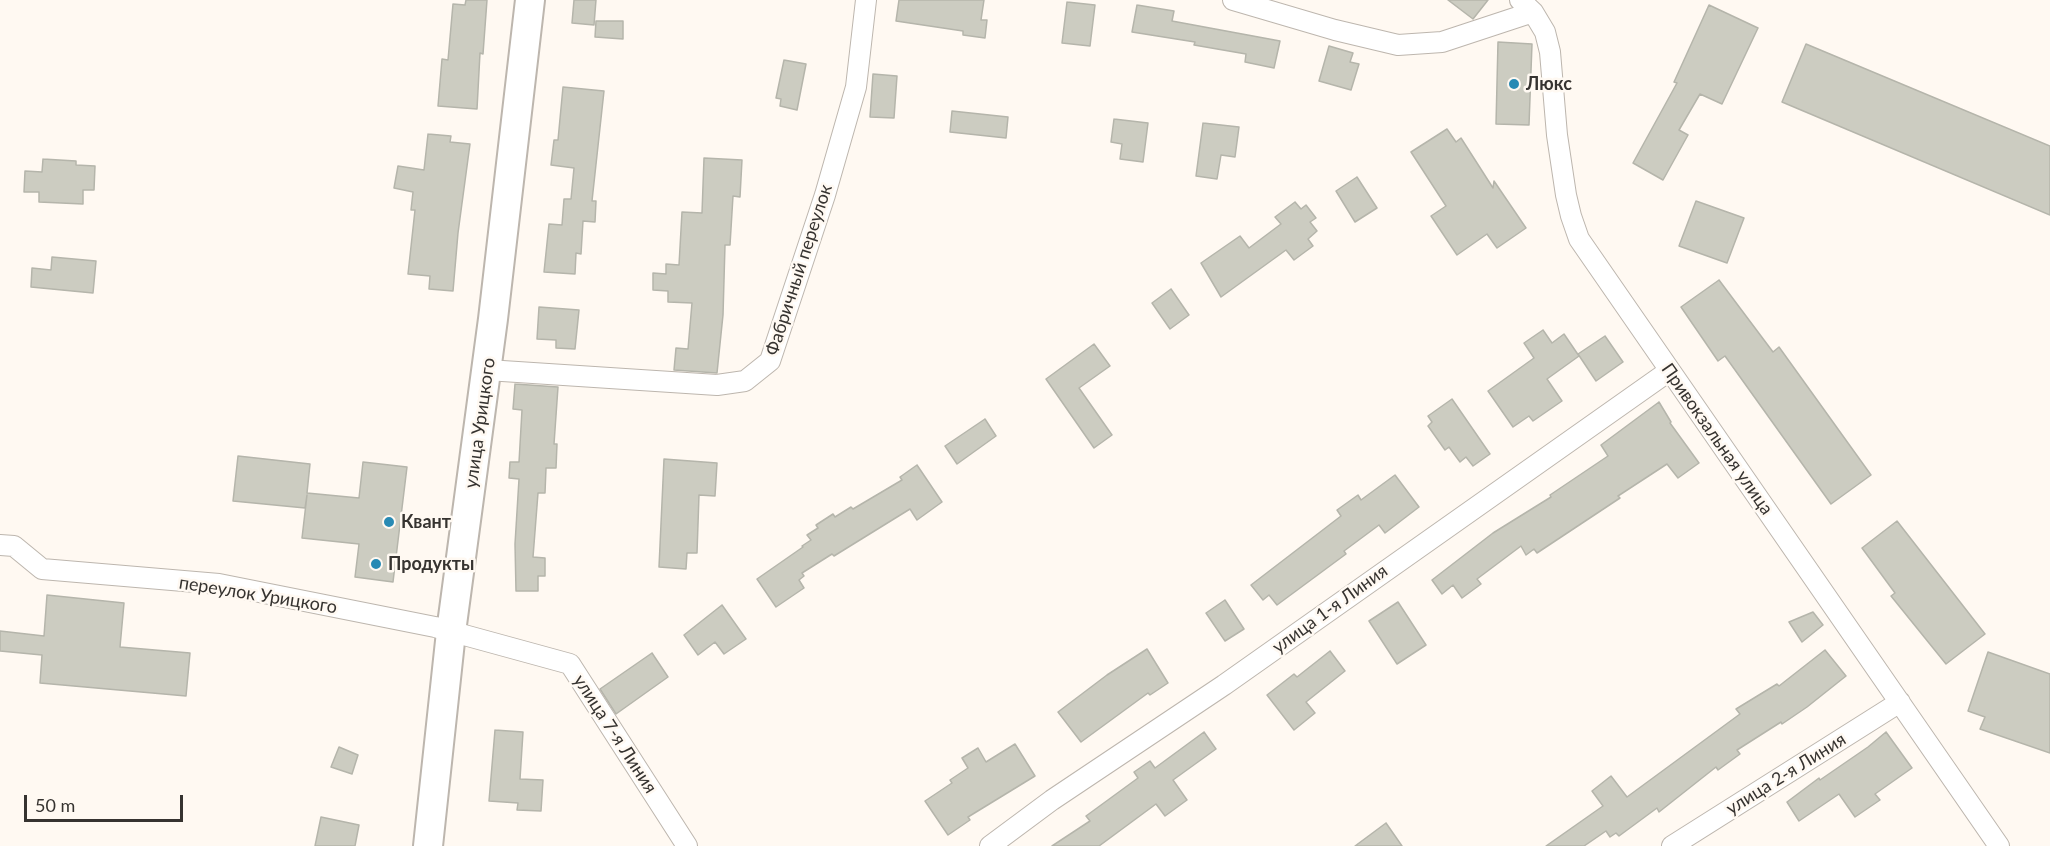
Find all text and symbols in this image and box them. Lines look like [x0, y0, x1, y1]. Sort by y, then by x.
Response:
place label: Люкс [1526, 73, 1572, 95]
marker: Люкс [1507, 77, 1521, 91]
street label: Фабричный переулок [761, 182, 837, 358]
street label: улица Урицкого [460, 356, 500, 490]
street label: Привокзальная улица [1657, 359, 1777, 519]
place label: Квант [401, 511, 451, 533]
marker: Квант [382, 515, 396, 529]
place label: Продукты [388, 553, 474, 575]
marker: Продукты [369, 557, 383, 571]
street label: улица 1-я Линия [1268, 560, 1392, 658]
street label: переулок Урицкого [177, 572, 339, 618]
street label: улица 7-я Линия [569, 671, 661, 797]
street label: улица 2-я Линия [1722, 729, 1850, 819]
scale bar [27, 783, 186, 821]
text: 50 m [35, 794, 75, 816]

